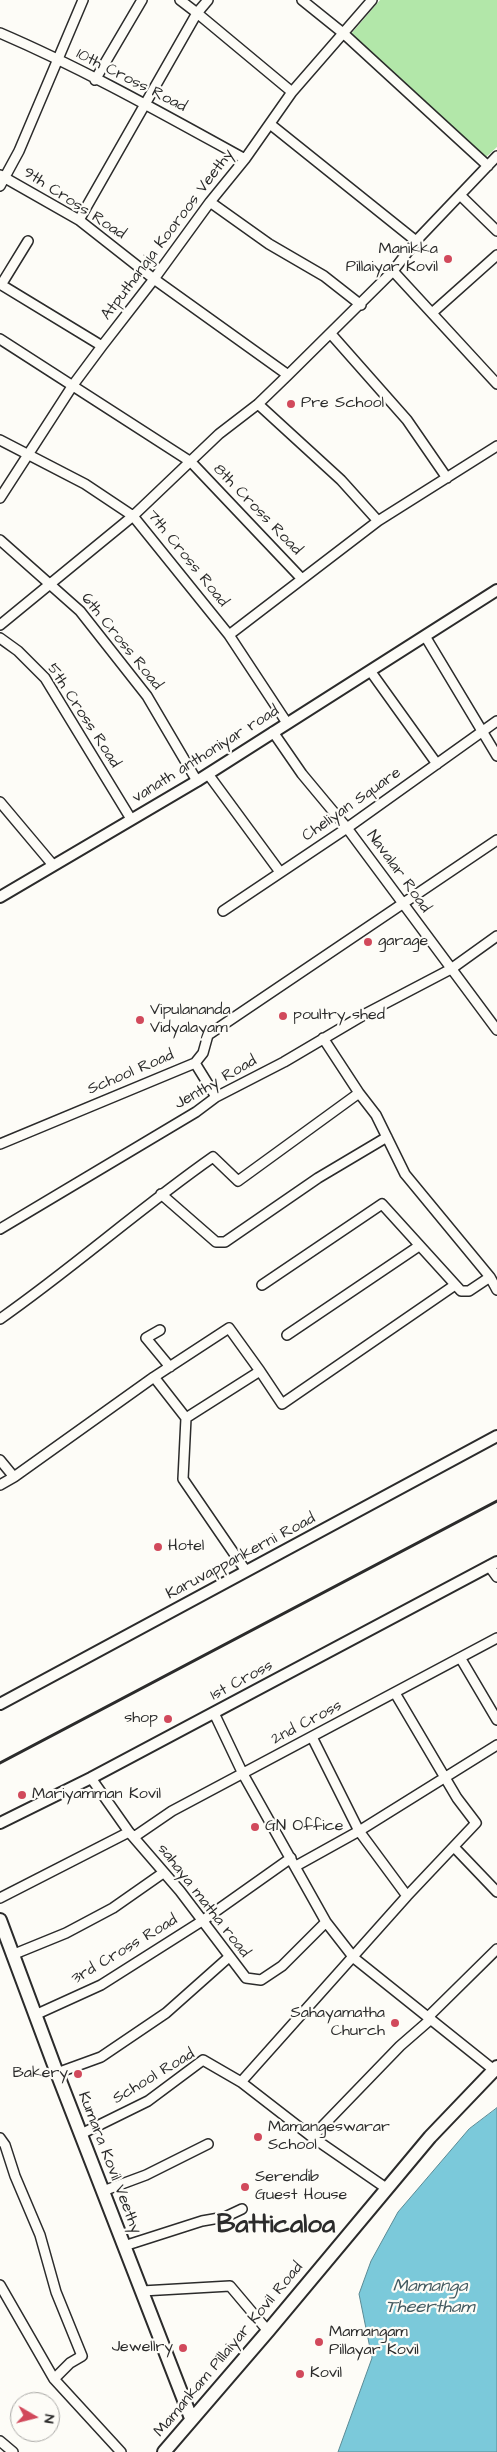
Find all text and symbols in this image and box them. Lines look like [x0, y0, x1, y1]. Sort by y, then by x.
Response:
street label: 10th Cross Road [73, 45, 189, 117]
street label: Atputhanaja Kooroos Veethy [97, 146, 239, 324]
street label: 9th Cross Road [19, 164, 129, 244]
place label: Manikka Pillaiyar Kovil [346, 240, 438, 278]
marker: Manikka Pillaiyar Kovil [442, 253, 454, 265]
place label: Pre School [301, 394, 384, 414]
marker: Pre School [285, 398, 297, 410]
street label: 8th Cross Road [209, 460, 305, 560]
street label: 7th Cross Road [142, 507, 232, 611]
street label: 6th Cross Road [76, 590, 166, 694]
street label: 5th Cross Road [42, 660, 124, 772]
street label: vanath anthoniyar road [129, 702, 283, 808]
street label: Cheliyan Square [299, 764, 405, 846]
street label: Navalar Road [362, 827, 434, 917]
place label: garage [378, 932, 428, 952]
marker: garage [362, 936, 374, 948]
place label: Vipulananda Vidyalayam [150, 1001, 231, 1039]
place label: poultry shed [293, 1006, 385, 1026]
marker: poultry shed [277, 1010, 289, 1022]
marker: Vipulananda Vidyalayam [134, 1014, 146, 1026]
street label: School Road [85, 1046, 177, 1100]
street label: Jenthy Road [172, 1052, 260, 1114]
street label: Karuvappankerni Road [163, 1510, 319, 1604]
place label: Hotel [168, 1537, 204, 1557]
marker: Hotel [152, 1541, 164, 1553]
street label: 1st Cross [207, 1657, 277, 1705]
street label: 2nd Cross [269, 1696, 345, 1750]
place label: shop [124, 1709, 158, 1729]
marker: shop [162, 1713, 174, 1725]
place label: Mariyamman Kovil [32, 1785, 161, 1805]
marker: Mariyamman Kovil [16, 1789, 28, 1801]
place label: GN Office [265, 1817, 343, 1837]
marker: GN Office [249, 1821, 261, 1833]
street label: sahaya matha road [153, 1840, 253, 1962]
street label: 3rd Cross Road [69, 1911, 181, 1989]
place label: Sahayamatha Church [290, 2004, 385, 2042]
marker: Sahayamatha Church [389, 2017, 401, 2029]
street label: School Road [110, 2045, 198, 2109]
place label: Bakery [12, 2064, 68, 2084]
marker: Bakery [72, 2068, 84, 2080]
street label: Kumara Kovil Veethy [73, 2089, 145, 2237]
place label: Mamangeswarar School [268, 2118, 390, 2156]
marker: Mamangeswarar School [252, 2131, 264, 2143]
place label: Serendib Guest House [255, 2168, 347, 2206]
marker: Serendib Guest House [239, 2181, 251, 2193]
district label: Batticaloa [217, 2211, 335, 2243]
street label: Mamankam Pillaiyar Kovil Road [150, 2259, 308, 2441]
water label: Mamanga Theertham [386, 2276, 474, 2318]
place label: Mamangam Pillayar Kovil [329, 2323, 419, 2361]
marker: Mamangam Pillayar Kovil [313, 2336, 325, 2348]
place label: Jewellry [112, 2338, 173, 2358]
marker: Jewellry [177, 2342, 189, 2354]
place label: Kovil [310, 2364, 342, 2384]
marker: Kovil [294, 2368, 306, 2380]
north arrow [10, 2392, 60, 2442]
text: N [38, 2413, 59, 2425]

